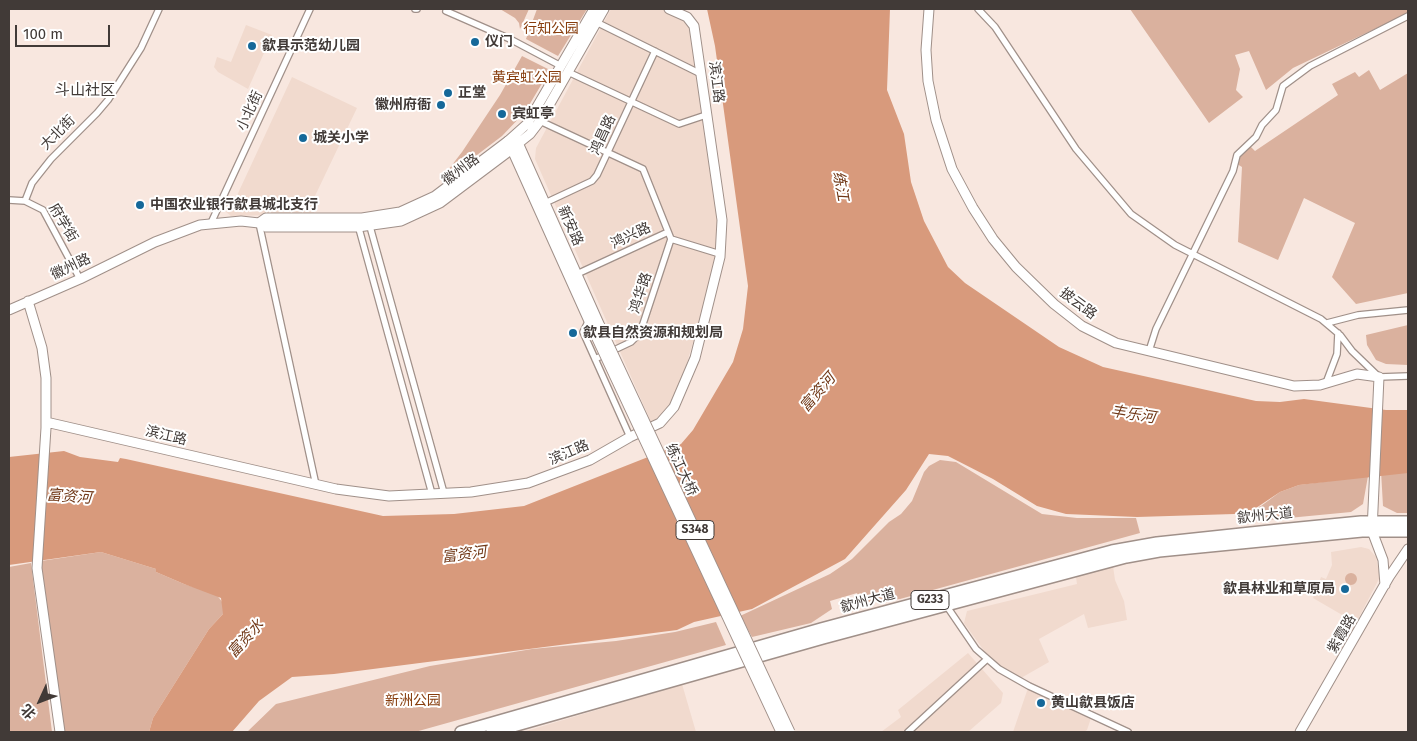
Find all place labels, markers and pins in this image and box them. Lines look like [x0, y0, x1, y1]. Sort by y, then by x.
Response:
place label: 仪门 [485, 34, 513, 50]
marker: 仪门 [469, 36, 481, 48]
place label: 歙县示范幼儿园 [262, 38, 360, 54]
marker: 歙县示范幼儿园 [246, 40, 258, 52]
place label: 正堂 [458, 85, 486, 101]
marker: 正堂 [442, 87, 454, 99]
place label: 徽州府衙 [375, 97, 431, 113]
marker: 徽州府衙 [435, 99, 447, 111]
place label: 宾虹亭 [512, 106, 554, 122]
marker: 宾虹亭 [496, 108, 508, 120]
place label: 城关小学 [313, 130, 369, 146]
marker: 城关小学 [297, 132, 309, 144]
place label: 中国农业银行歙县城北支行 [150, 197, 318, 213]
marker: 中国农业银行歙县城北支行 [134, 199, 146, 211]
place label: 歙县自然资源和规划局 [583, 325, 723, 341]
marker: 歙县自然资源和规划局 [567, 327, 579, 339]
place label: 歙县林业和草原局 [1223, 581, 1335, 597]
marker: 歙县林业和草原局 [1339, 583, 1351, 595]
place label: 黄山歙县饭店 [1051, 695, 1135, 711]
marker: 黄山歙县饭店 [1035, 697, 1047, 709]

